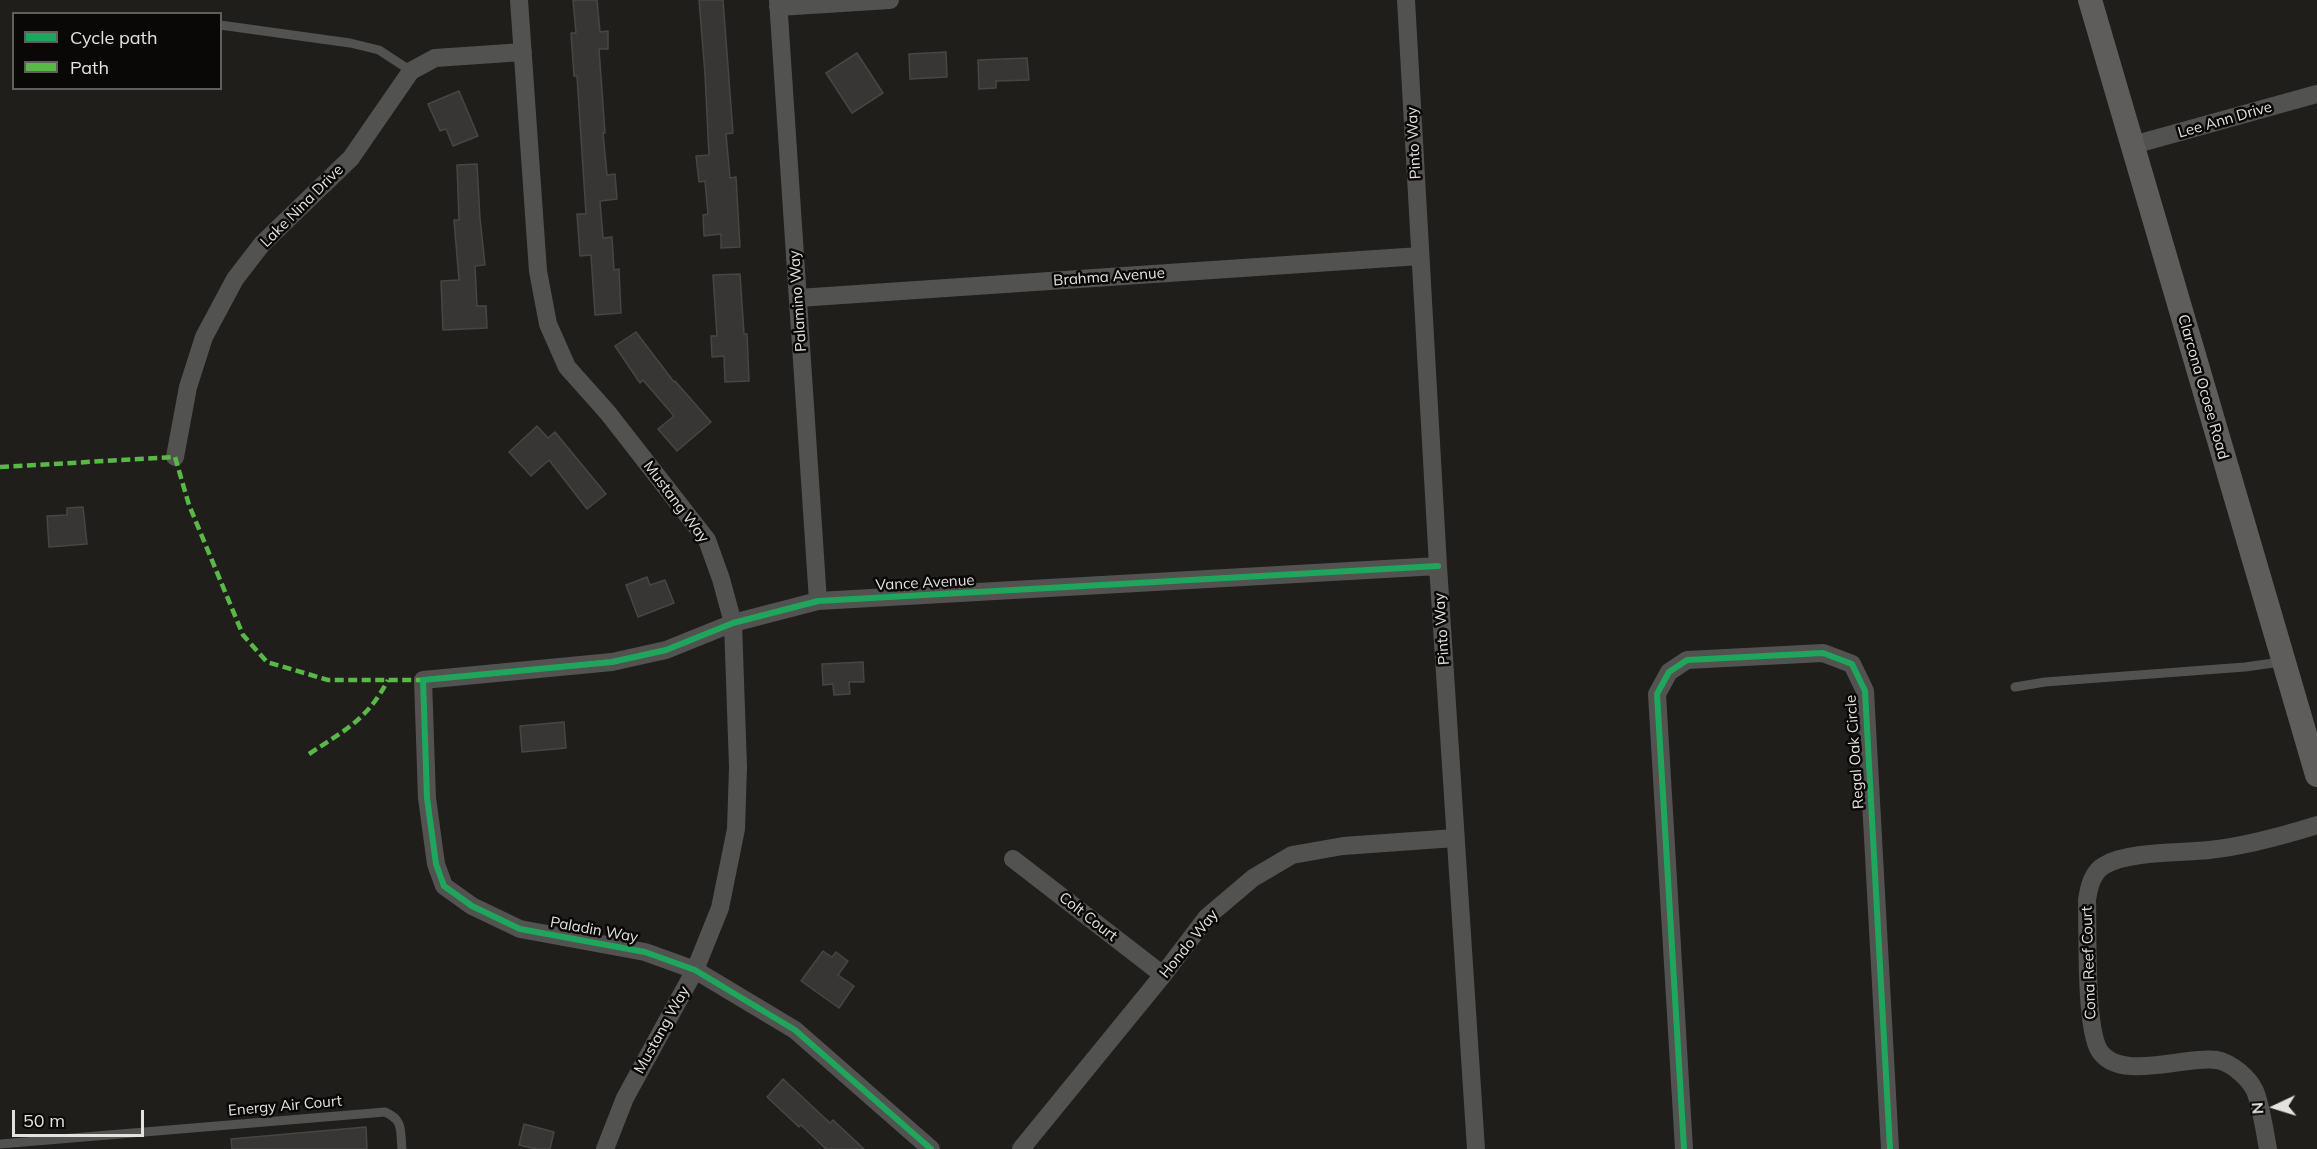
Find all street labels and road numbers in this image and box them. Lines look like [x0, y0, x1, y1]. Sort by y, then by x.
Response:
street label: Lee Ann Drive [2176, 98, 2274, 142]
street label: Pinto Way [1403, 106, 1425, 180]
street label: Lake Nina Drive [257, 161, 347, 251]
street label: Palamino Way [785, 250, 811, 352]
street label: Brahma Avenue [1053, 264, 1165, 290]
street label: Clarcona Ocoee Road [2174, 312, 2232, 462]
street label: Mustang Way [639, 458, 713, 546]
street label: Vance Avenue [875, 571, 975, 595]
street label: Pinto Way [1430, 592, 1454, 666]
street label: Regal Oak Circle [1842, 694, 1868, 810]
street label: Colt Court [1055, 889, 1121, 945]
street label: Hondo Way [1156, 906, 1222, 982]
street label: Cona Reef Court [2078, 906, 2100, 1020]
street label: Paladin Way [549, 913, 639, 947]
street label: Mustang Way [630, 983, 694, 1077]
street label: Energy Air Court [227, 1092, 343, 1120]

